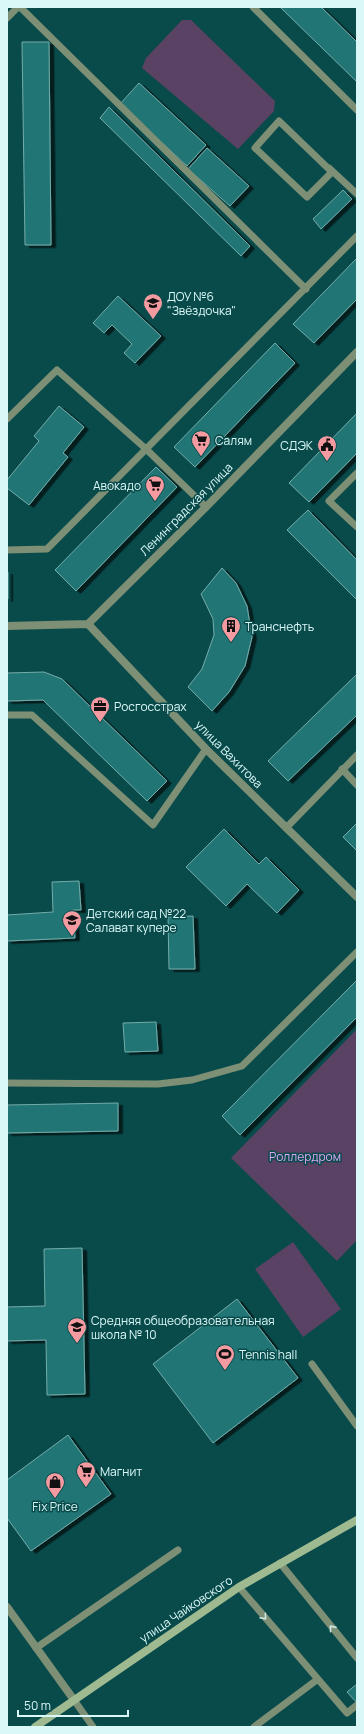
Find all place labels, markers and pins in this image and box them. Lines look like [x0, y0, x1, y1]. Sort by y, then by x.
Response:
place label: ДОУ №6 "Звёздочка" [167, 288, 236, 319]
school or university icon: ДОУ №6 "Звёздочка" [142, 292, 164, 320]
supermarket icon: Салям [190, 429, 212, 457]
place label: Салям [215, 432, 252, 449]
public building icon: СДЭК [316, 434, 338, 462]
place label: СДЭК [280, 437, 314, 454]
supermarket icon: Авокадо [144, 474, 166, 502]
place label: Авокадо [93, 477, 141, 494]
building icon: Транснефть [220, 615, 242, 643]
place label: Транснефть [245, 618, 314, 635]
office icon: Росгосстрах [89, 695, 111, 723]
place label: Росгосстрах [114, 698, 187, 715]
place label: Детский сад №22 Салават купере [86, 905, 186, 936]
school or university icon: Детский сад №22 Салават купере [61, 909, 83, 937]
place label: Средняя общеобразовательная школа № 10 [91, 1312, 275, 1343]
school or university icon: Средняя общеобразовательная школа № 10 [66, 1316, 88, 1344]
sports icon: Tennis hall [214, 1343, 236, 1371]
place label: Tennis hall [239, 1346, 297, 1363]
supermarket icon: Магнит [75, 1460, 97, 1488]
place label: Магнит [100, 1463, 142, 1480]
shop icon: Fix Price [44, 1471, 66, 1499]
place label: Fix Price [32, 1498, 78, 1515]

